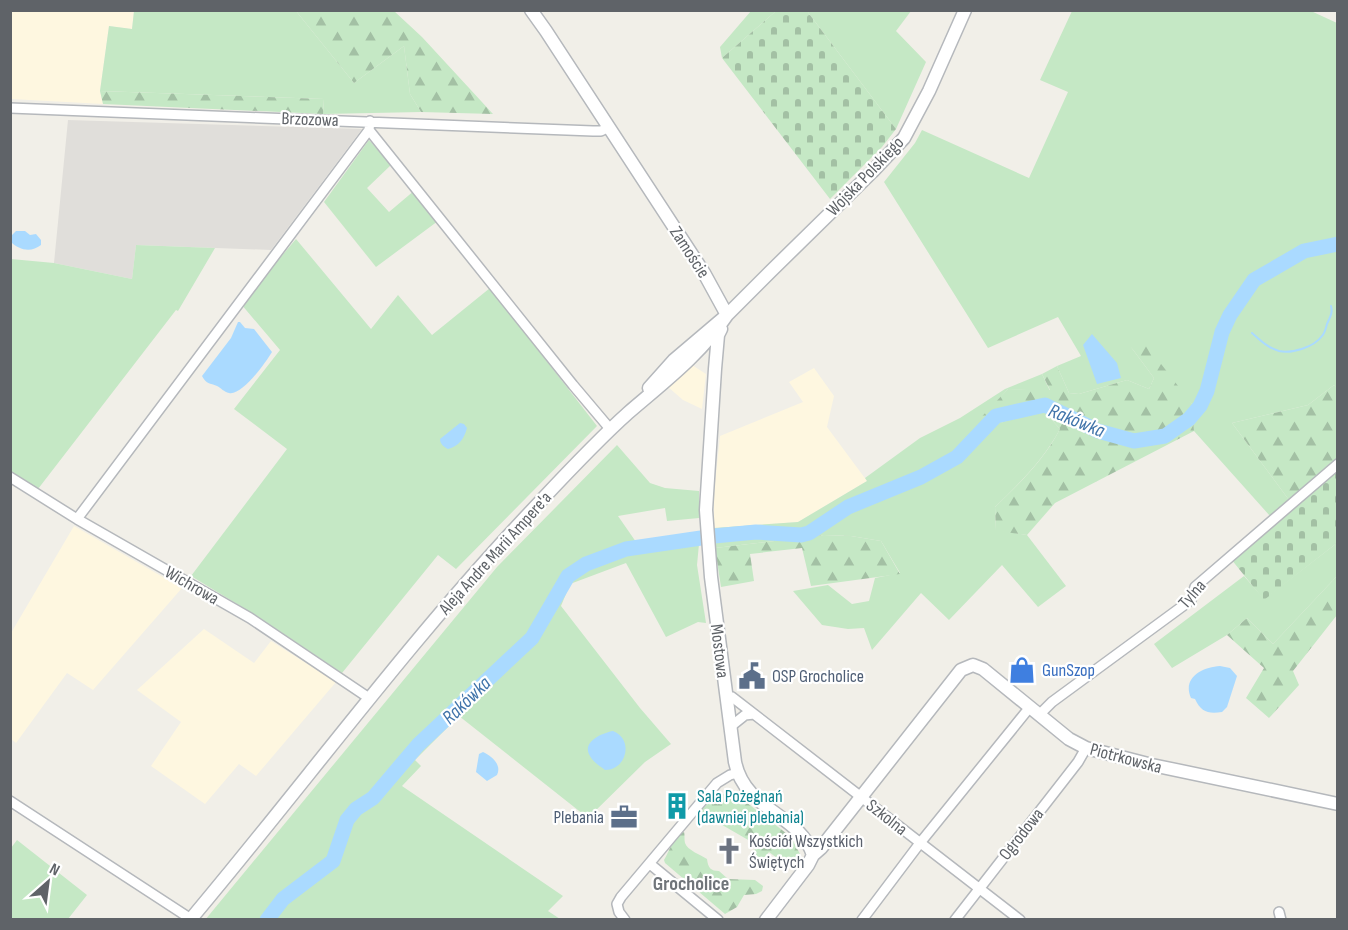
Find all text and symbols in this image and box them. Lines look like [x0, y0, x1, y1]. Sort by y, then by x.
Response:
street label: Brzozowa [281, 108, 339, 131]
street label: Wojska Polskiego [822, 132, 908, 220]
street label: Zamoście [665, 222, 714, 282]
water label: Rakówka [1045, 399, 1108, 443]
street label: Aleja Andre Marii Ampere'a [434, 487, 556, 620]
street label: Wichrowa [161, 562, 223, 609]
street label: Tylna [1174, 576, 1211, 613]
street label: Mostowa [706, 623, 733, 679]
shop icon: GunSzop [1007, 655, 1037, 685]
place label: GunSzop [1042, 660, 1095, 681]
public building icon: OSP Grocholice [737, 661, 767, 691]
place label: OSP Grocholice [772, 666, 864, 687]
water label: Rakówka [437, 672, 496, 730]
street label: Piotrkowska [1088, 739, 1164, 778]
place label: Sala Pożegnań (dawniej plebania) [697, 786, 804, 828]
building icon: Sala Pożegnań (dawniej plebania) [662, 791, 692, 821]
street label: Szkolna [862, 795, 911, 840]
office icon: Plebania [609, 802, 639, 832]
street label: Ogrodowa [995, 804, 1048, 864]
place label: Plebania [553, 807, 604, 828]
place label: Kościół Wszystkich Świętych [749, 831, 863, 873]
church icon: Kościół Wszystkich Świętych [714, 836, 744, 866]
north arrow [18, 852, 78, 912]
text: N [46, 860, 63, 880]
district label: Grocholice [653, 872, 729, 896]

